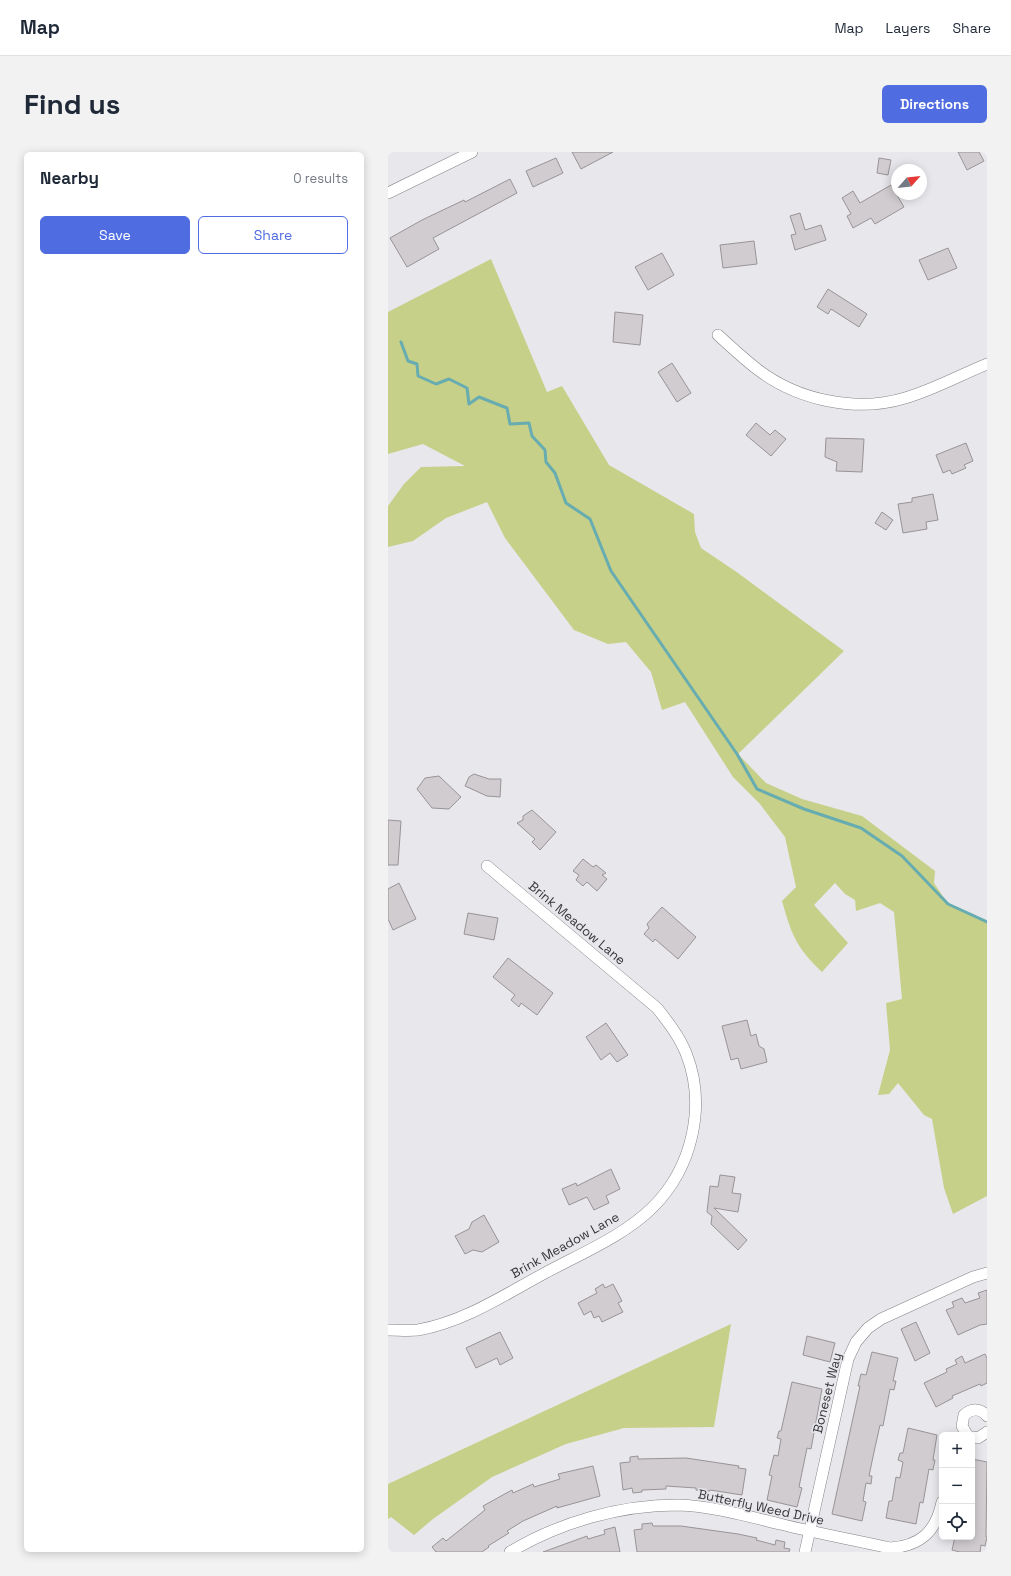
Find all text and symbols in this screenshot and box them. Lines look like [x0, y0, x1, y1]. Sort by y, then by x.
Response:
text: Map [20, 15, 60, 40]
text: Map [834, 19, 864, 37]
text: Layers [886, 19, 930, 37]
text: Share [952, 19, 991, 37]
button: Directions [882, 85, 987, 123]
text: Find us [24, 86, 121, 122]
north arrow [891, 164, 927, 200]
text: Nearby [40, 167, 99, 189]
text: 0 results [293, 170, 348, 187]
button: Save [40, 216, 190, 254]
button: Share [198, 216, 348, 254]
street label: Brink Meadow Lane [525, 877, 629, 969]
street label: Brink Meadow Lane [508, 1208, 622, 1282]
street label: Boneset Way [809, 1351, 845, 1435]
map controls [939, 1432, 975, 1540]
button: + [939, 1432, 975, 1468]
button: − [939, 1468, 975, 1504]
street label: Butterfly Weed Drive [696, 1485, 826, 1529]
button: locate [939, 1504, 975, 1540]

